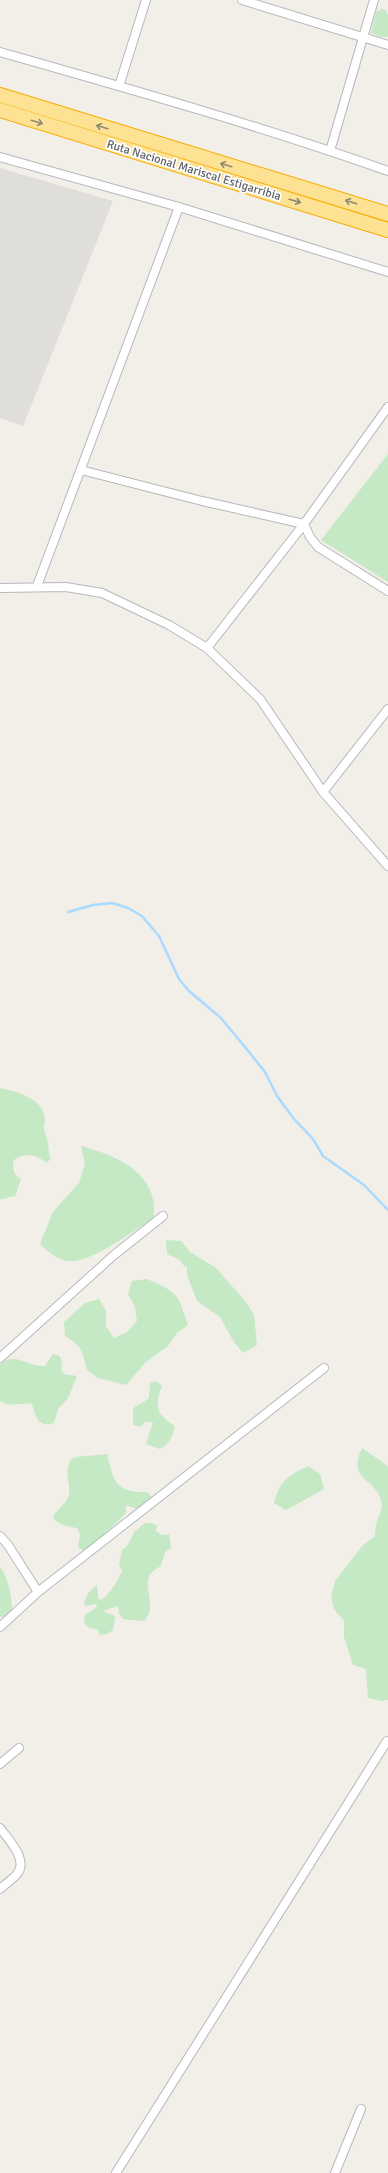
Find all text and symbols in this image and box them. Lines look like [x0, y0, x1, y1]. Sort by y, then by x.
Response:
one-way arrow [31, 119, 44, 126]
one-way arrow [96, 123, 109, 130]
street label: Ruta Nacional Mariscal Estigarribia [105, 137, 283, 204]
one-way arrow [220, 161, 233, 168]
one-way arrow [289, 198, 302, 205]
one-way arrow [345, 198, 357, 206]

